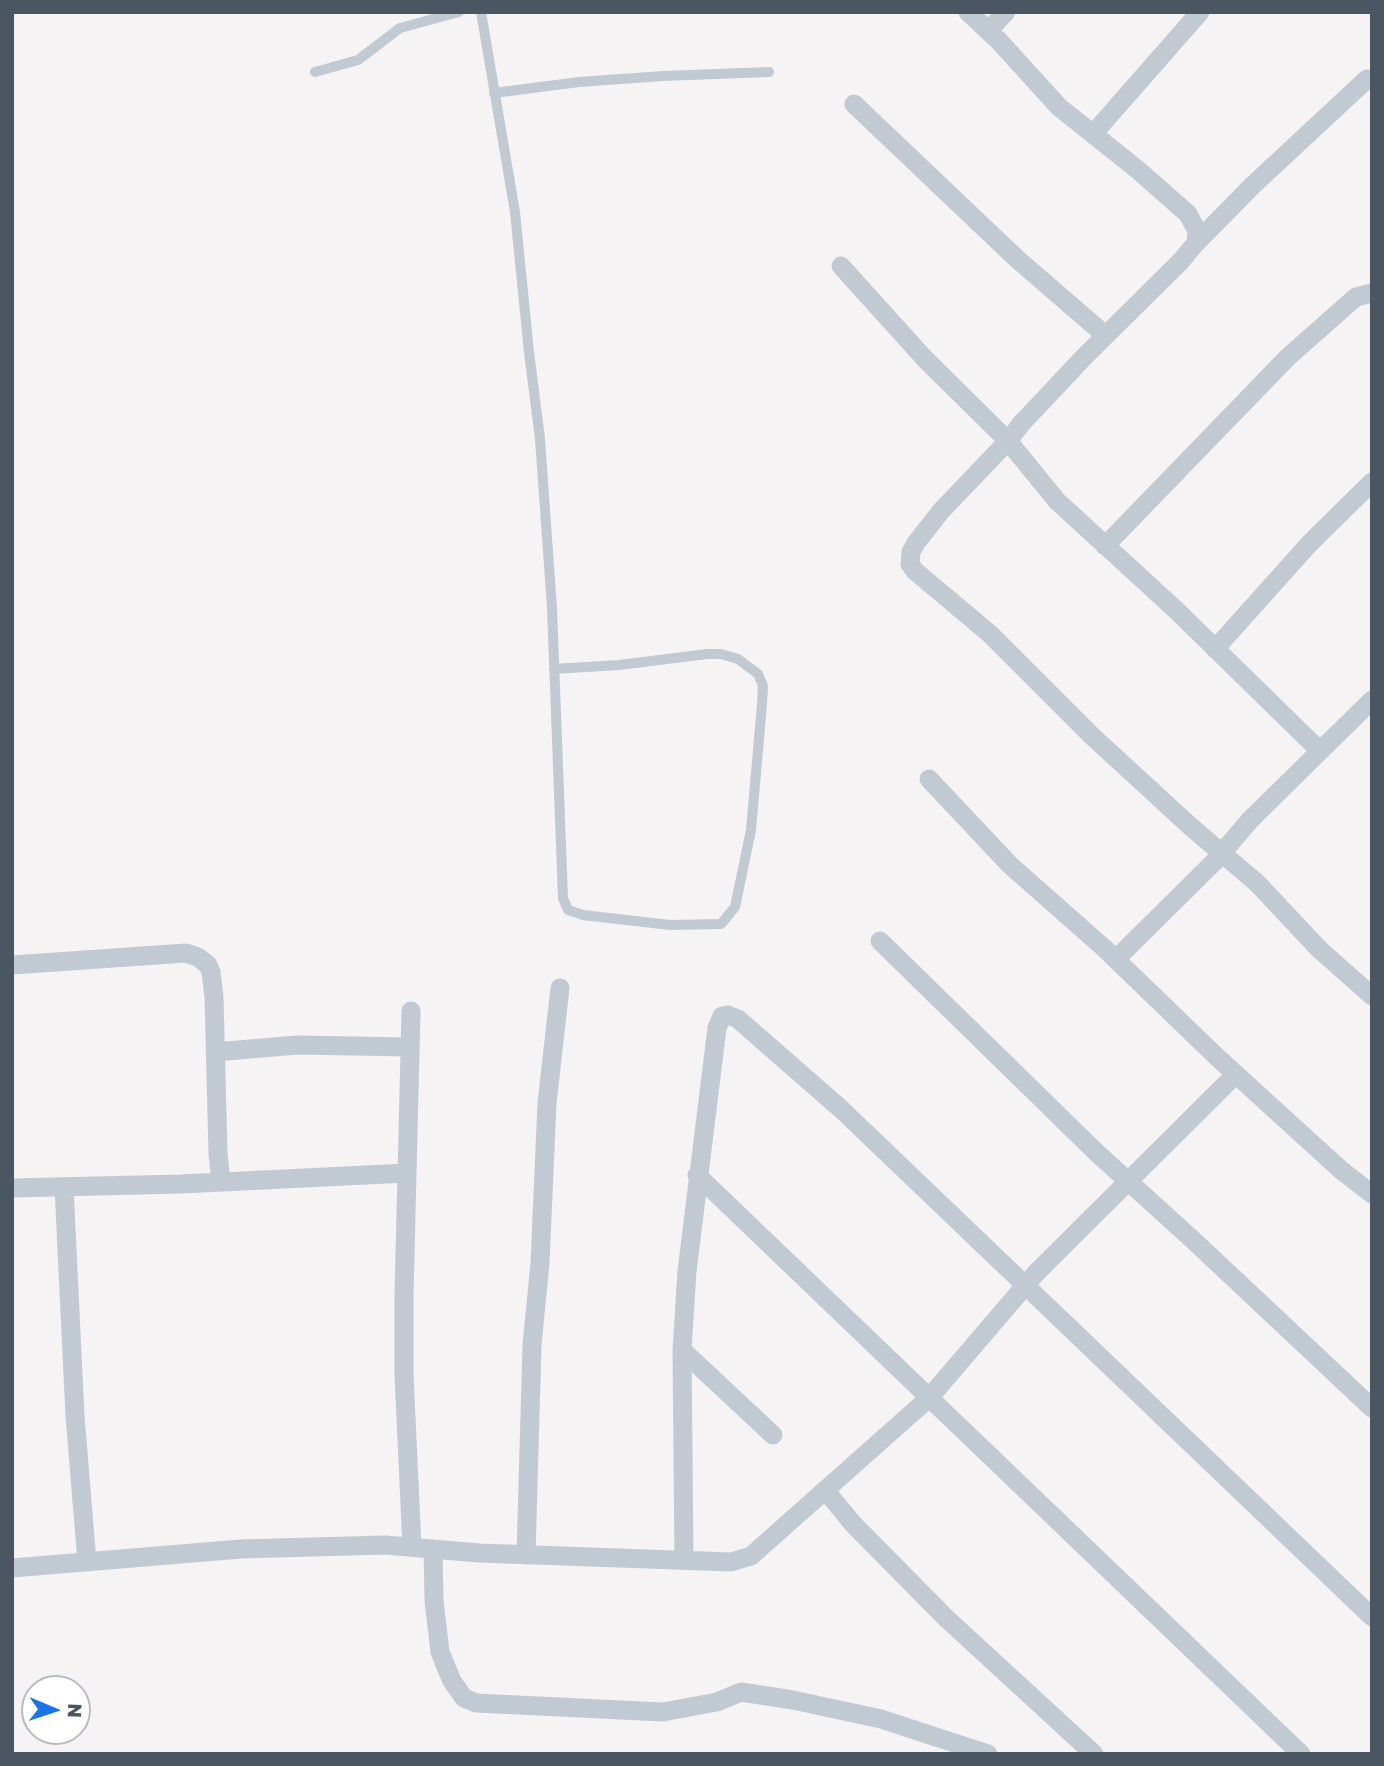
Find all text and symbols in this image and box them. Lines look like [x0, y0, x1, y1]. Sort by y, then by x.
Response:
north arrow [21, 1675, 91, 1745]
text: N [64, 1703, 87, 1718]

